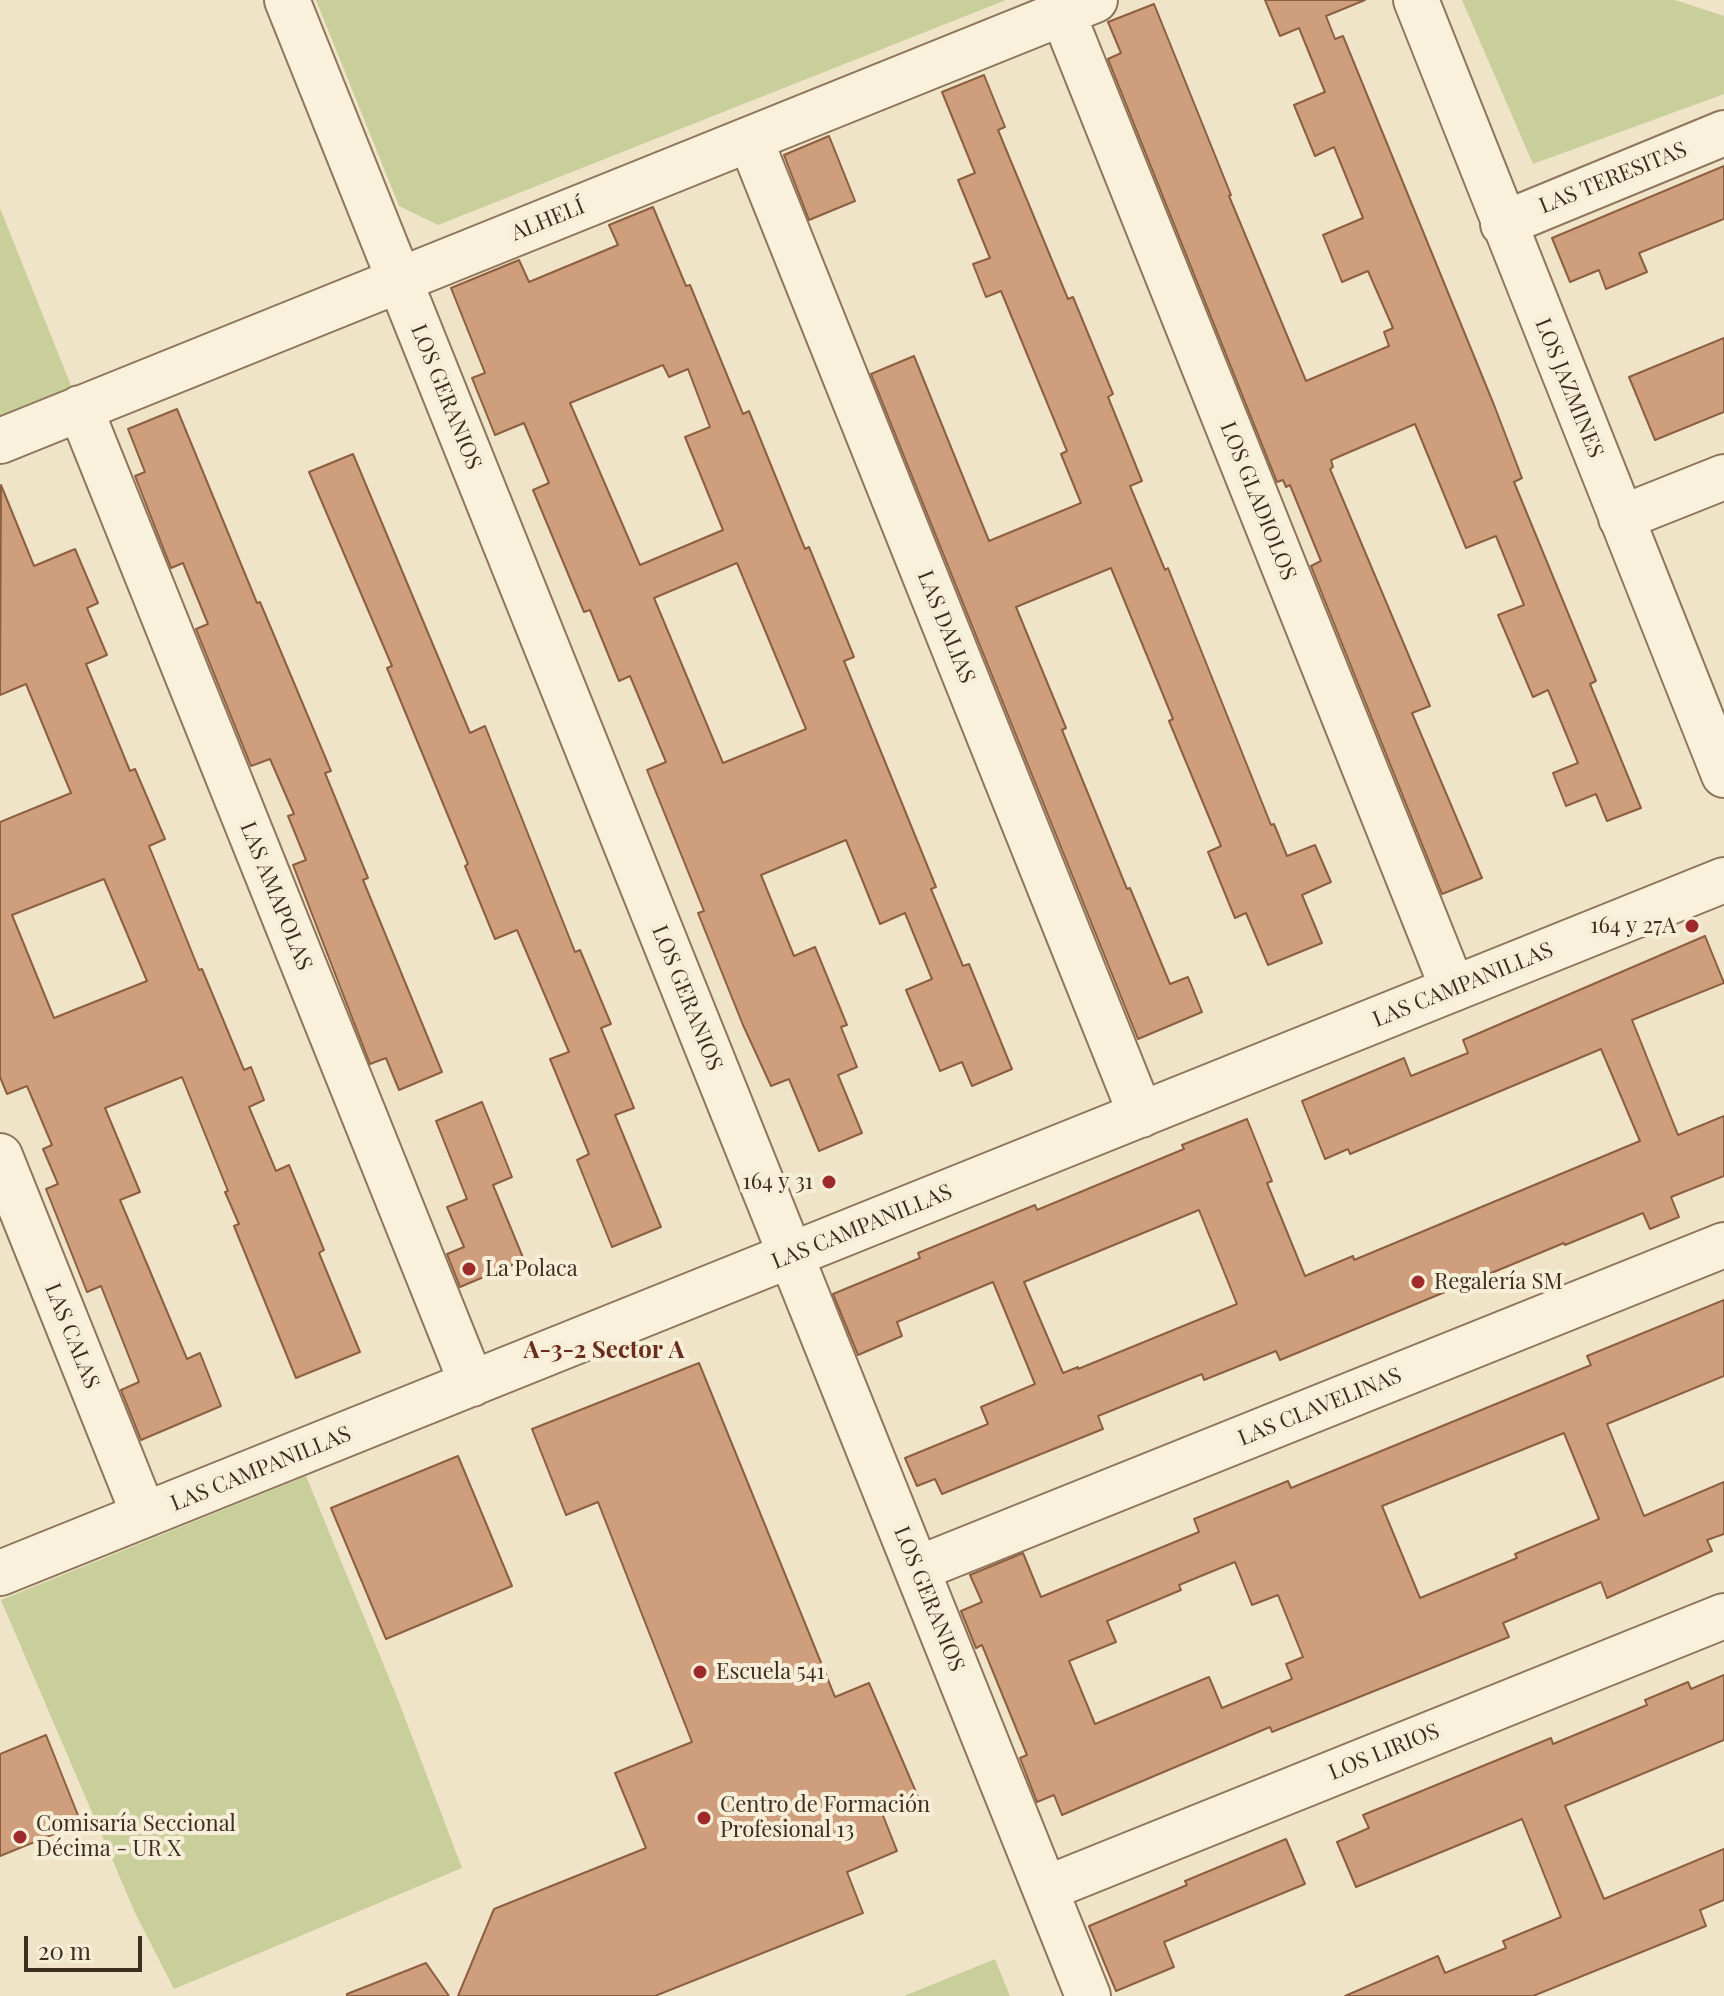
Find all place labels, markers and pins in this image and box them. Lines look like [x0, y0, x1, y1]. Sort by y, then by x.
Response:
place label: 164 y 27A [1590, 913, 1676, 939]
marker: 164 y 27A [1683, 917, 1701, 935]
place label: 164 y 31 [743, 1169, 813, 1195]
marker: 164 y 31 [820, 1173, 838, 1191]
place label: La Polaca [485, 1256, 578, 1282]
marker: La Polaca [460, 1260, 478, 1278]
place label: Regalería SM [1434, 1269, 1563, 1295]
marker: Regalería SM [1409, 1273, 1427, 1291]
place label: Escuela 541 [716, 1659, 825, 1685]
marker: Escuela 541 [691, 1663, 709, 1681]
place label: Centro de Formación Profesional 13 [720, 1792, 930, 1844]
marker: Centro de Formación Profesional 13 [695, 1809, 713, 1827]
place label: Comisaría Seccional Décima - UR X [36, 1811, 236, 1862]
marker: Comisaría Seccional Décima - UR X [11, 1828, 29, 1846]

